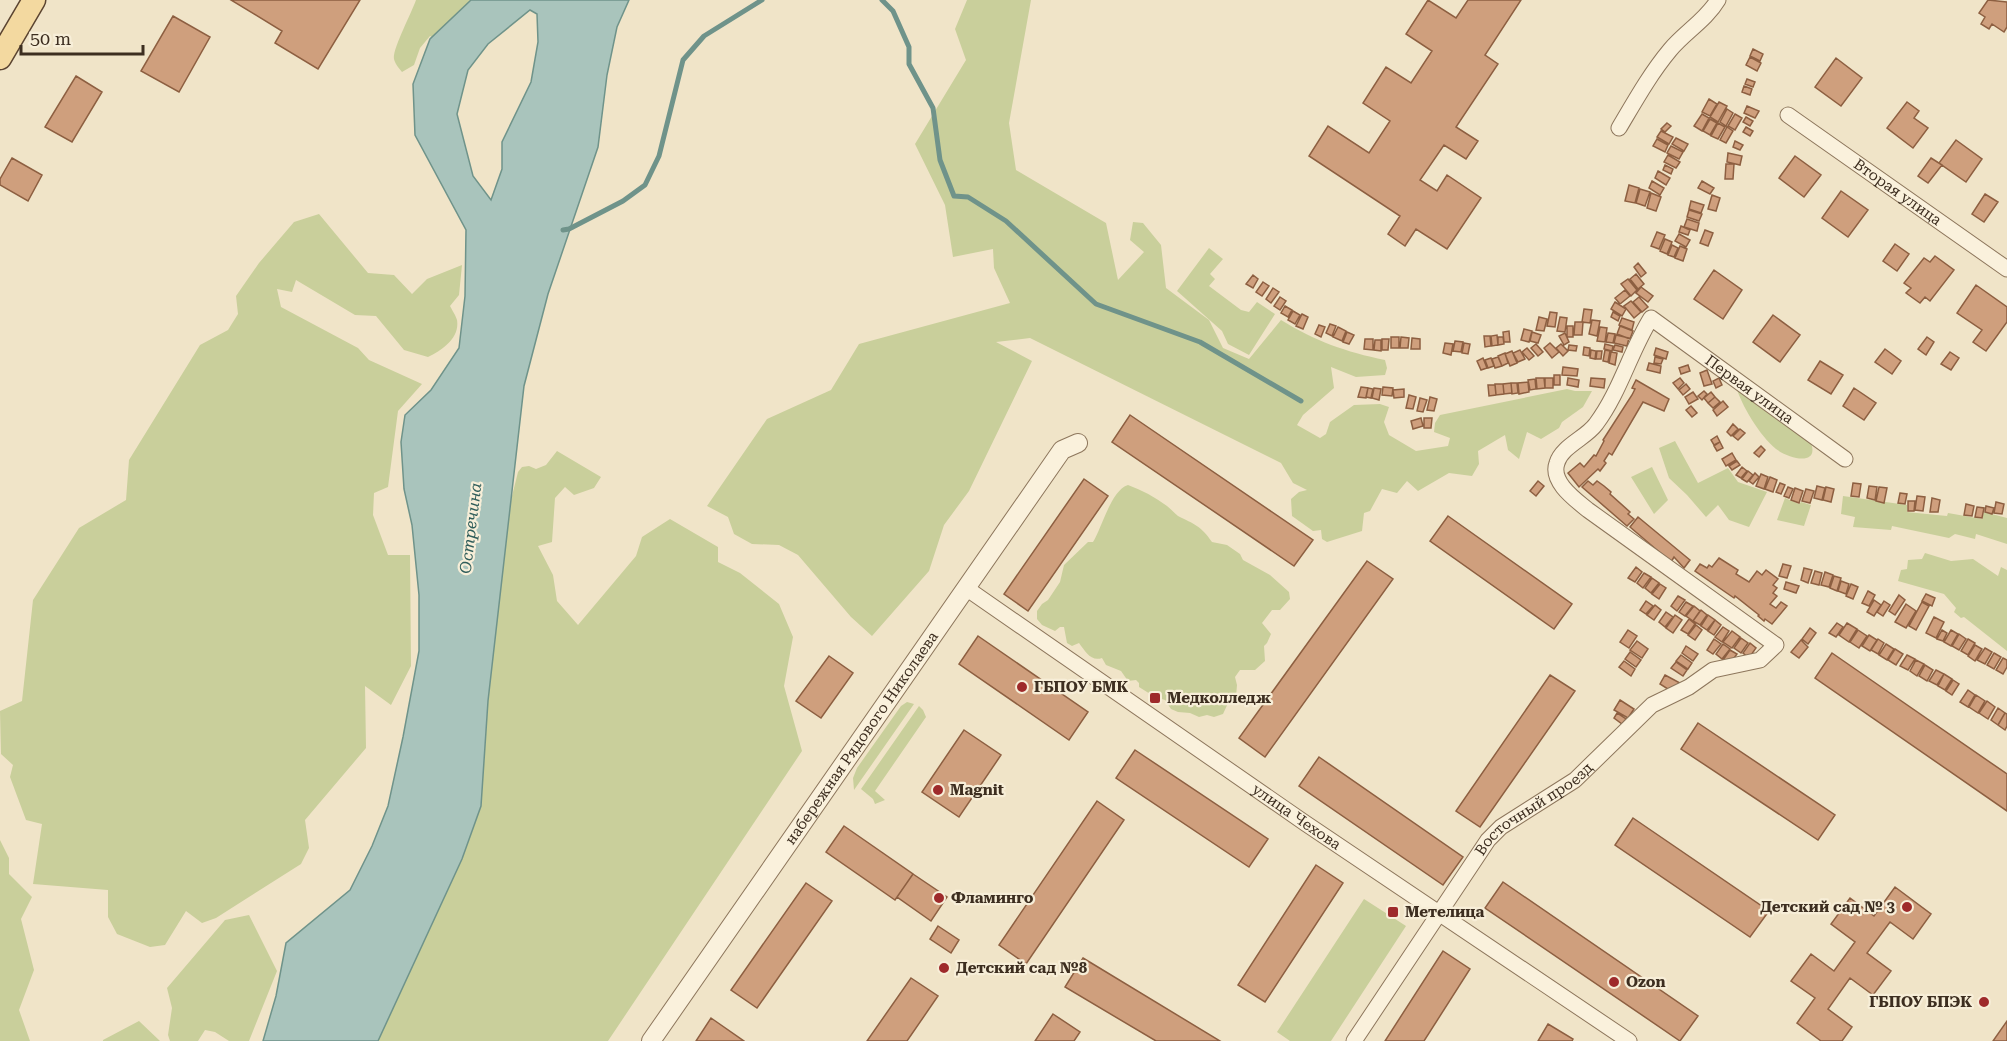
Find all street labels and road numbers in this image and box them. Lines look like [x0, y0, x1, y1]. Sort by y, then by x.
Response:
street label: Вторая улица [1850, 155, 1945, 229]
street label: Первая улица [1702, 351, 1797, 428]
street label: набережная Рядового Николаева [781, 628, 942, 848]
street label: Восточный проезд [1471, 758, 1597, 859]
street label: улица Чехова [1249, 780, 1344, 854]

